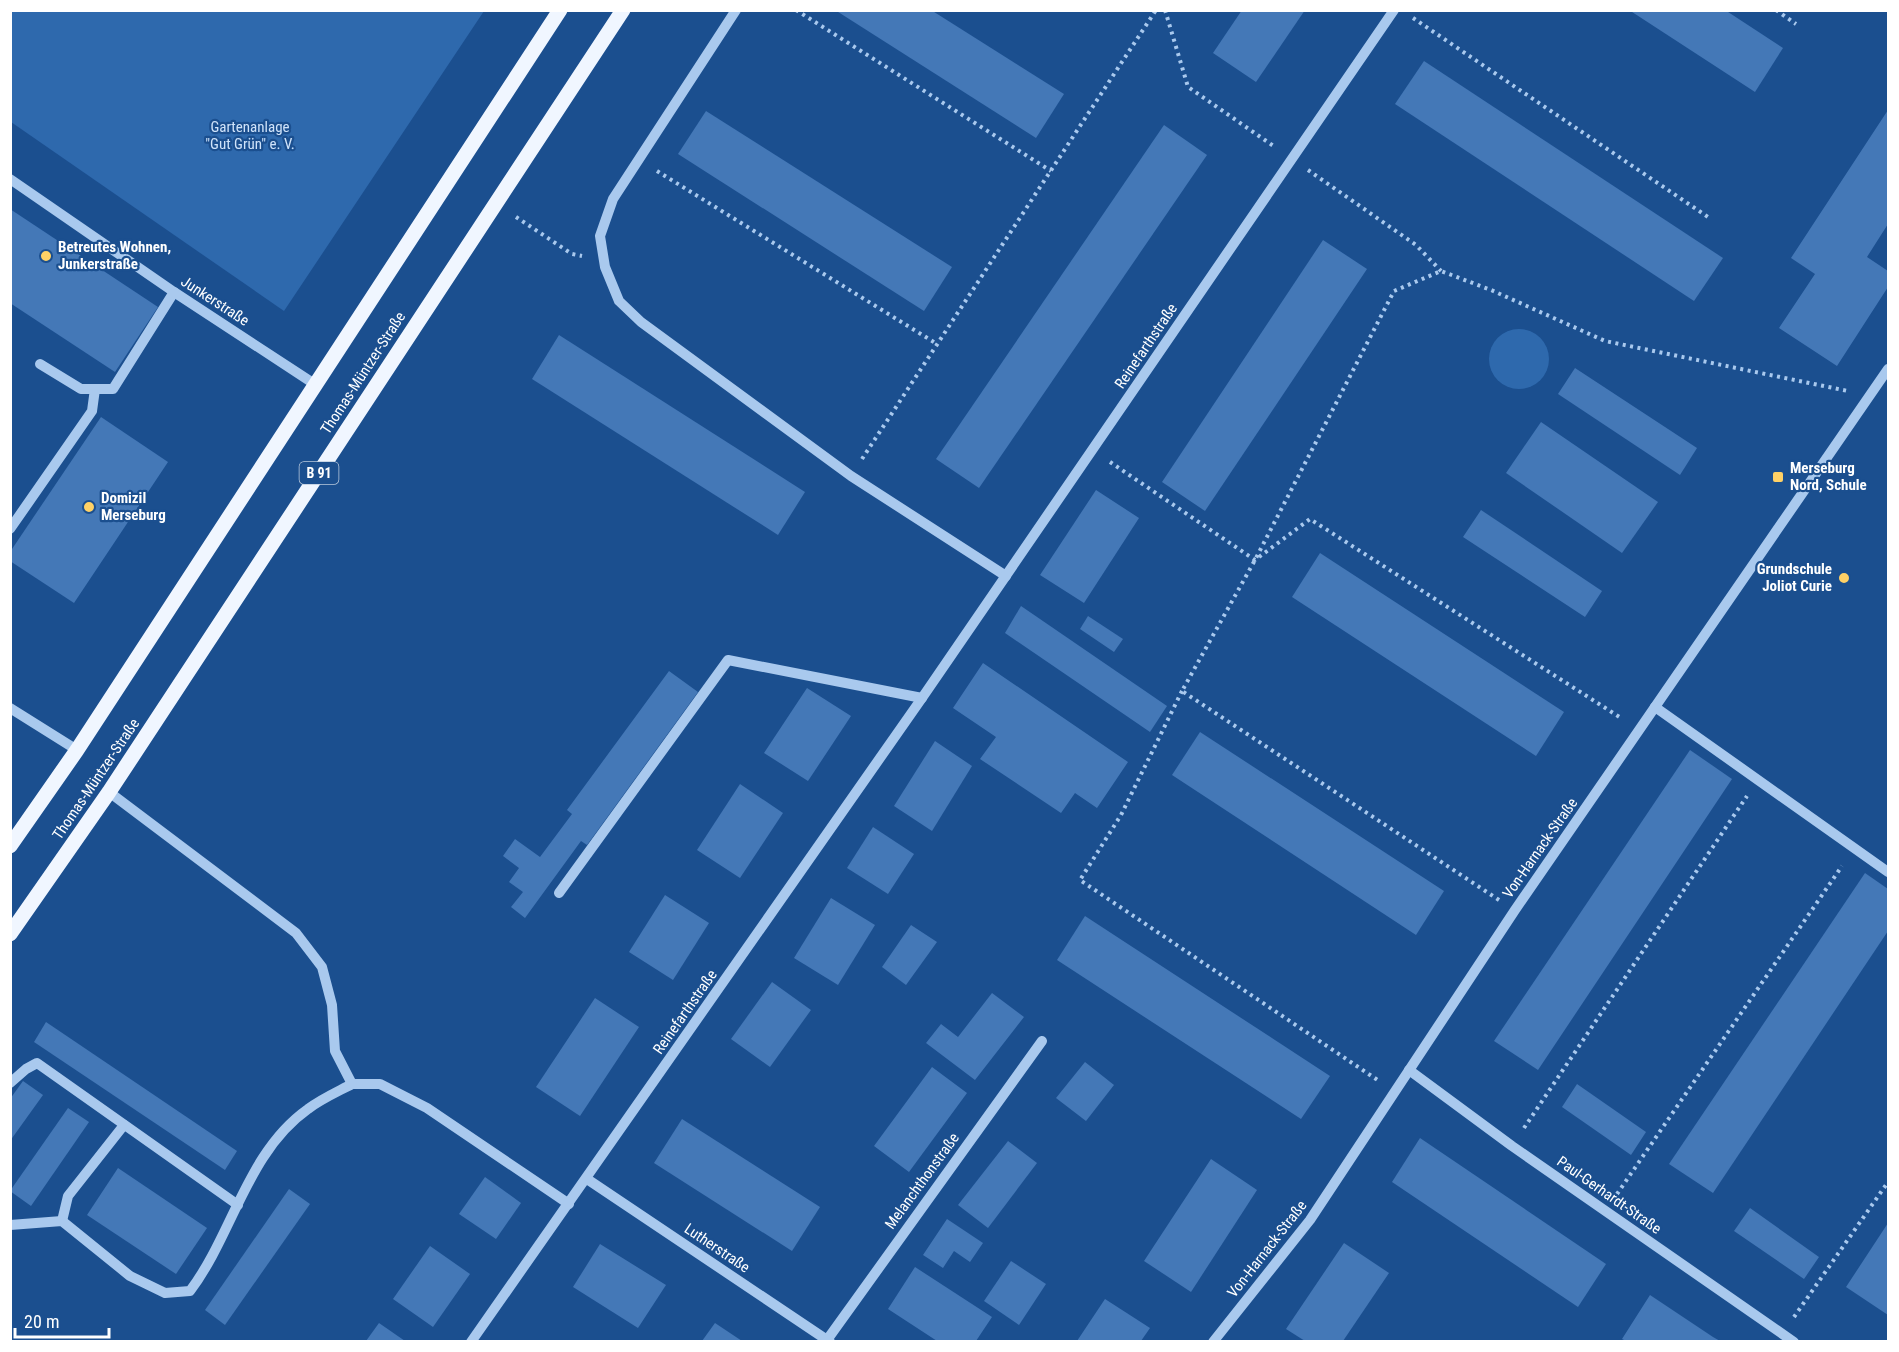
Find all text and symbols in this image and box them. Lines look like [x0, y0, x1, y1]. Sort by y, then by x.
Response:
park label: Gartenanlage "Gut Grün" e. V. [205, 118, 295, 153]
place label: Betreutes Wohnen, Junkerstraße [58, 238, 171, 273]
marker: Betreutes Wohnen, Junkerstraße [39, 249, 53, 263]
street label: Junkerstraße [178, 272, 252, 330]
street label: Reinefarthstraße [1111, 300, 1181, 392]
street label: Thomas-Müntzer-Straße [317, 308, 409, 438]
place label: Merseburg Nord, Schule [1790, 459, 1867, 494]
road number: B 91 [300, 462, 338, 484]
marker: Merseburg Nord, Schule [1771, 470, 1785, 484]
place label: Domizil Merseburg [101, 489, 166, 524]
marker: Domizil Merseburg [82, 500, 96, 514]
place label: Grundschule Joliot Curie [1757, 560, 1832, 595]
marker: Grundschule Joliot Curie [1837, 571, 1851, 585]
street label: Thomas-Müntzer-Straße [49, 715, 143, 843]
street label: Von-Harnack-Straße [1499, 794, 1581, 902]
street label: Reinefarthstraße [649, 966, 721, 1058]
street label: Melanchthonstraße [881, 1129, 963, 1233]
street label: Paul-Gerhardt-Straße [1553, 1152, 1665, 1238]
street label: Von-Harnack-Straße [1224, 1197, 1310, 1301]
street label: Lutherstraße [681, 1220, 753, 1276]
scale bar [15, 1301, 110, 1339]
text: 20 m [24, 1311, 59, 1332]

